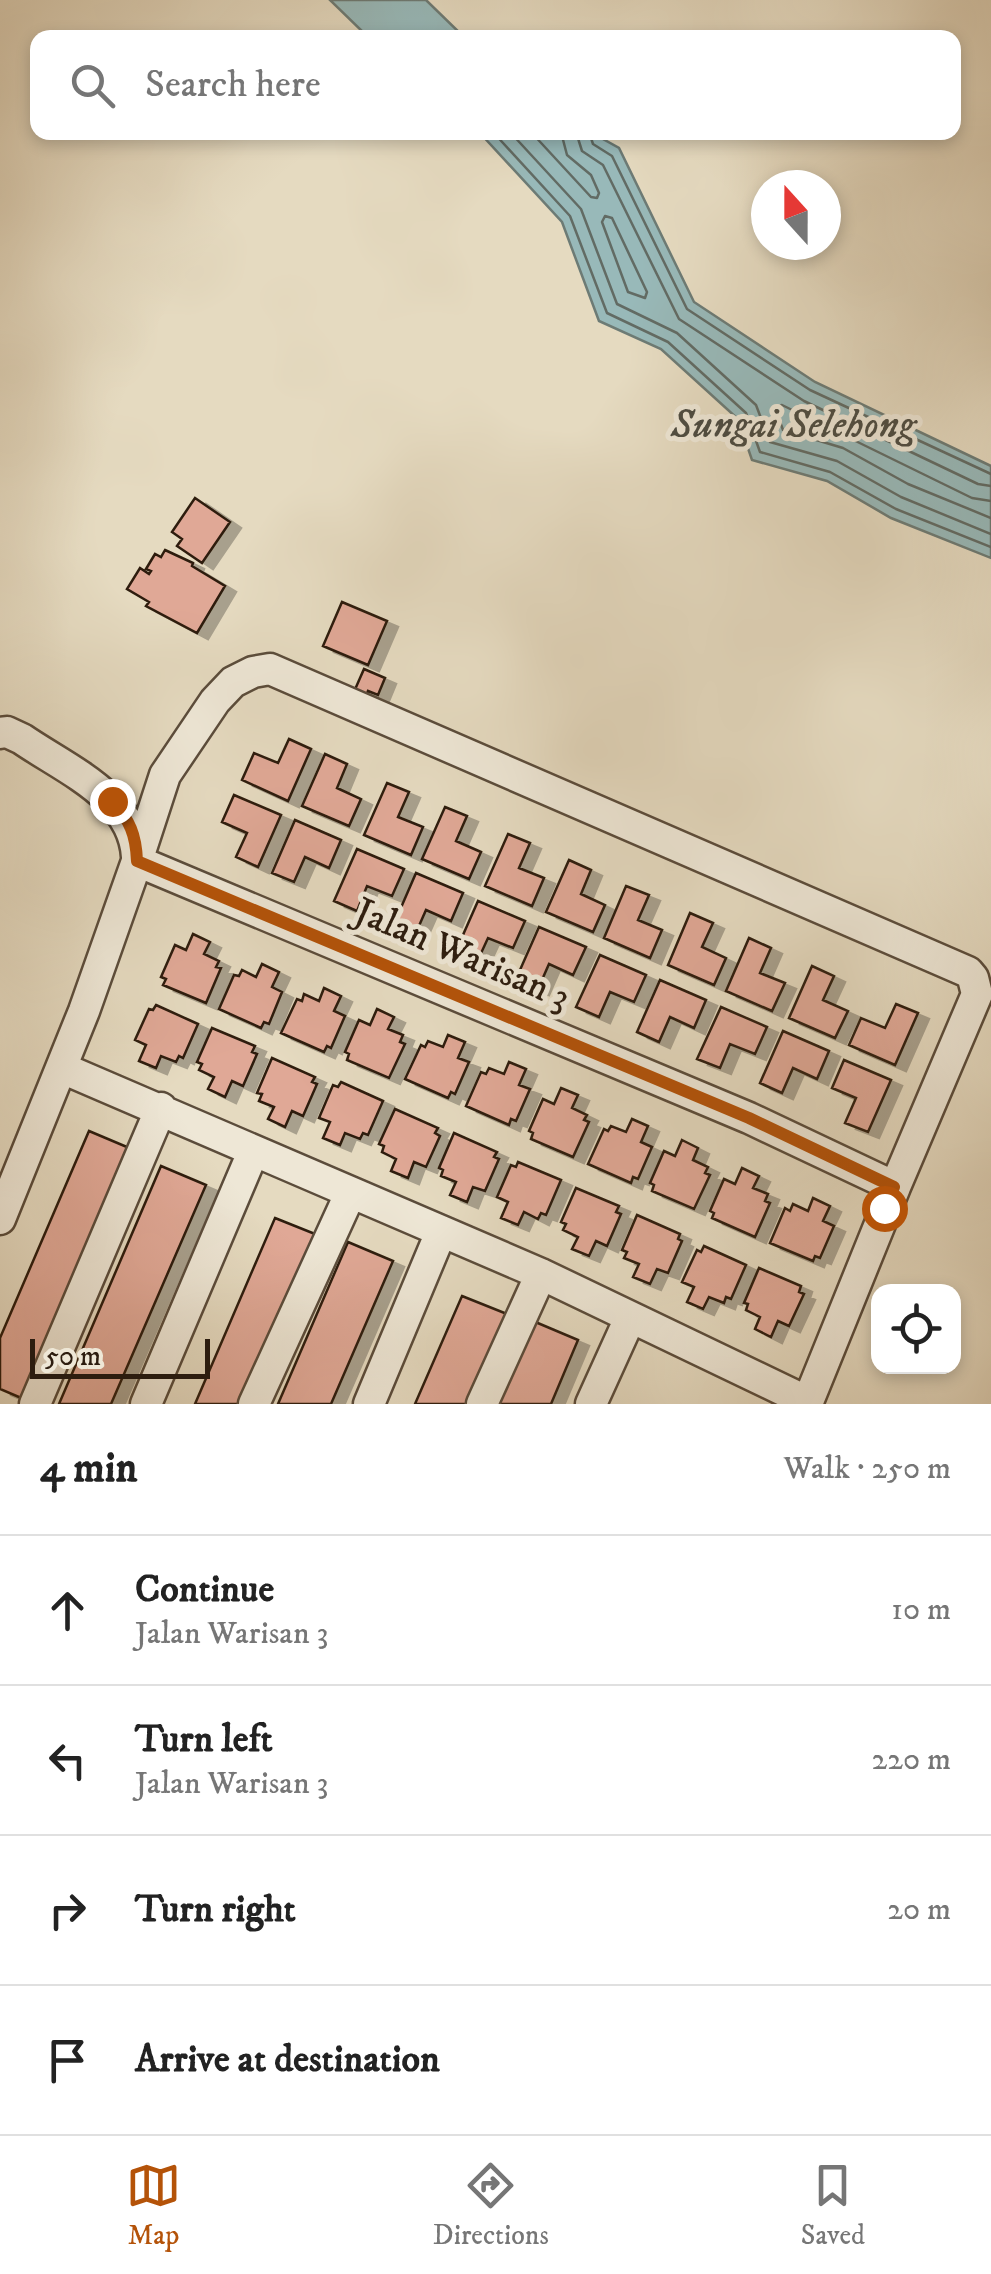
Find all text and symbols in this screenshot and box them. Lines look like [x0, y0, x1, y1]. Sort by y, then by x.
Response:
search box [30, 30, 961, 140]
icon: search [65, 58, 120, 113]
text: Search here [145, 61, 321, 109]
north arrow [751, 170, 841, 260]
water label: Sungai Selehong [670, 401, 918, 451]
route end [90, 779, 136, 825]
street label: Jalan Warisan 3 [344, 887, 577, 1022]
route start [862, 1186, 908, 1232]
map controls [871, 1284, 961, 1374]
button: locate [871, 1284, 961, 1374]
scale bar [30, 1334, 210, 1378]
text: 50 m [45, 1339, 101, 1374]
text: 4 min [40, 1443, 138, 1495]
text: Walk · 250 m [784, 1449, 951, 1489]
text: Continue [135, 1566, 274, 1614]
icon: ahead [40, 1583, 95, 1638]
text: 10 m [891, 1590, 951, 1630]
text: Jalan Warisan 3 [135, 1614, 328, 1654]
text: Turn left [135, 1716, 273, 1764]
icon: left [40, 1733, 95, 1788]
text: 220 m [871, 1740, 951, 1780]
text: Jalan Warisan 3 [135, 1764, 328, 1804]
icon: right [40, 1883, 95, 1938]
text: Turn right [135, 1886, 296, 1934]
text: 20 m [887, 1890, 951, 1930]
icon: arrive [40, 2033, 95, 2088]
text: Arrive at destination [135, 2036, 440, 2084]
tab: Map [126, 2158, 181, 2253]
tab: Directions [433, 2158, 549, 2253]
tab: Saved [801, 2158, 865, 2253]

